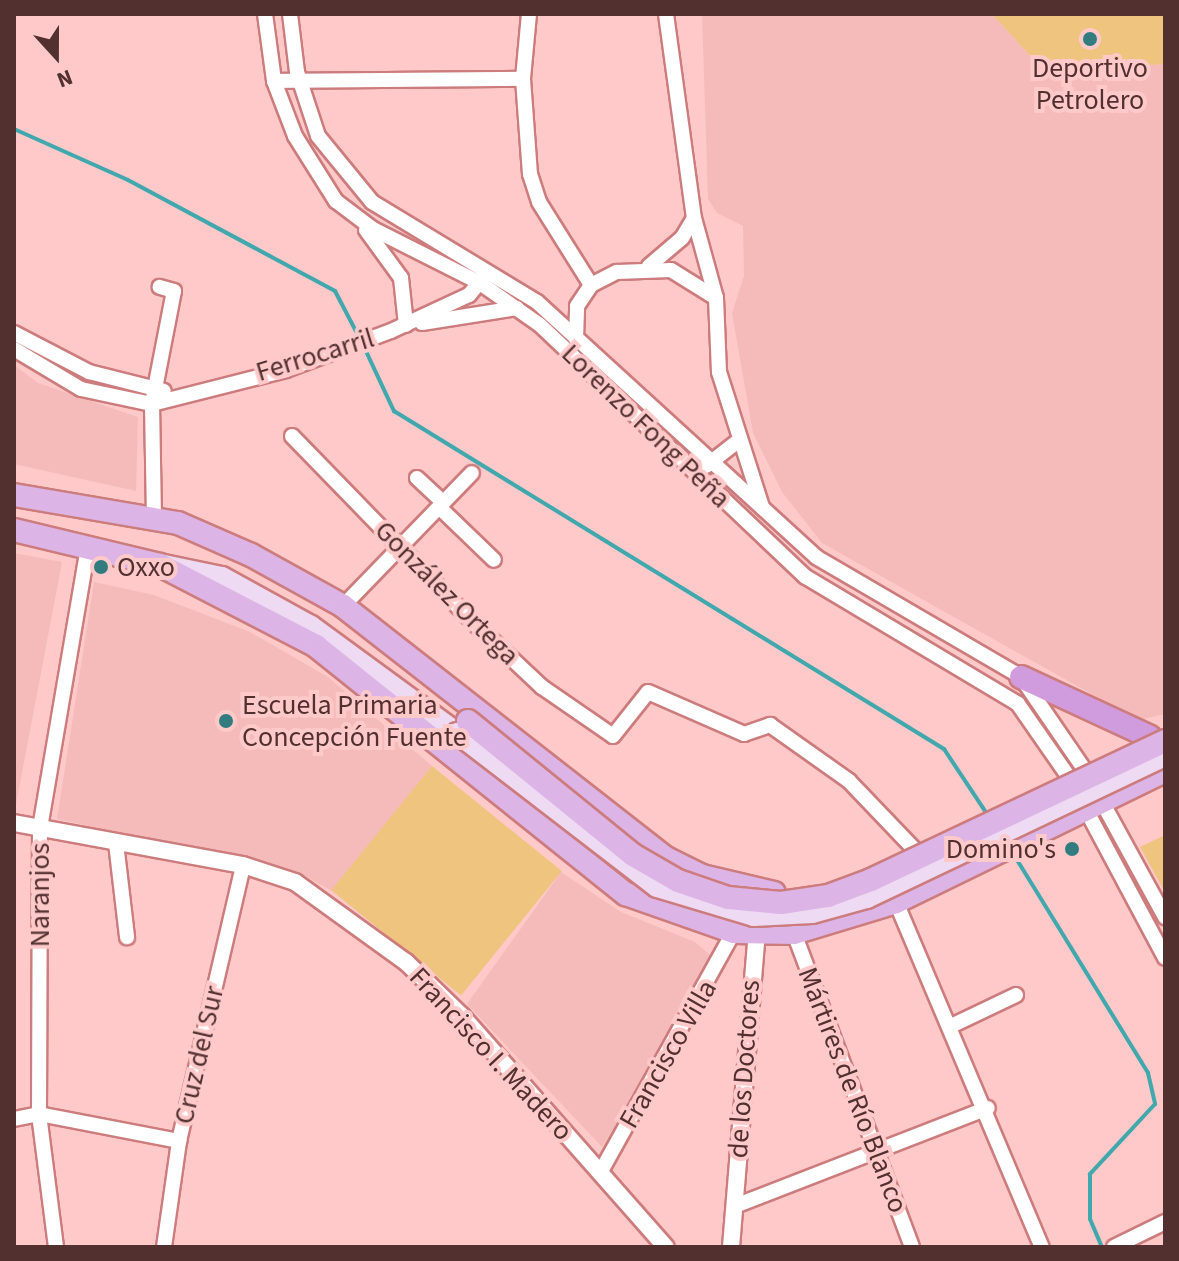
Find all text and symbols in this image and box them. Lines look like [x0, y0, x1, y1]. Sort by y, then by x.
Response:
north arrow [16, 16, 96, 96]
marker: Deportivo Petrolero [1081, 30, 1099, 48]
place label: Deportivo Petrolero [1032, 51, 1148, 117]
text: N [52, 61, 77, 96]
street label: Ferrocarril [252, 321, 378, 389]
street label: Lorenzo Fong Peña [555, 337, 737, 515]
street label: González Ortega [368, 514, 526, 672]
place label: Oxxo [117, 550, 175, 584]
marker: Oxxo [92, 558, 110, 576]
place label: Escuela Primaria Concepción Fuente [242, 688, 467, 754]
marker: Escuela Primaria Concepción Fuente [217, 712, 235, 730]
place label: Domino's [946, 832, 1056, 866]
marker: Domino's [1063, 840, 1081, 858]
street label: Naranjos [23, 843, 57, 947]
street label: Francisco I. Madero [402, 960, 580, 1148]
street label: Mártires de Río Blanco [791, 963, 915, 1217]
street label: Francisco Villa [612, 974, 724, 1134]
street label: de los Doctores [721, 979, 767, 1159]
street label: Cruz del Sur [167, 983, 231, 1127]

